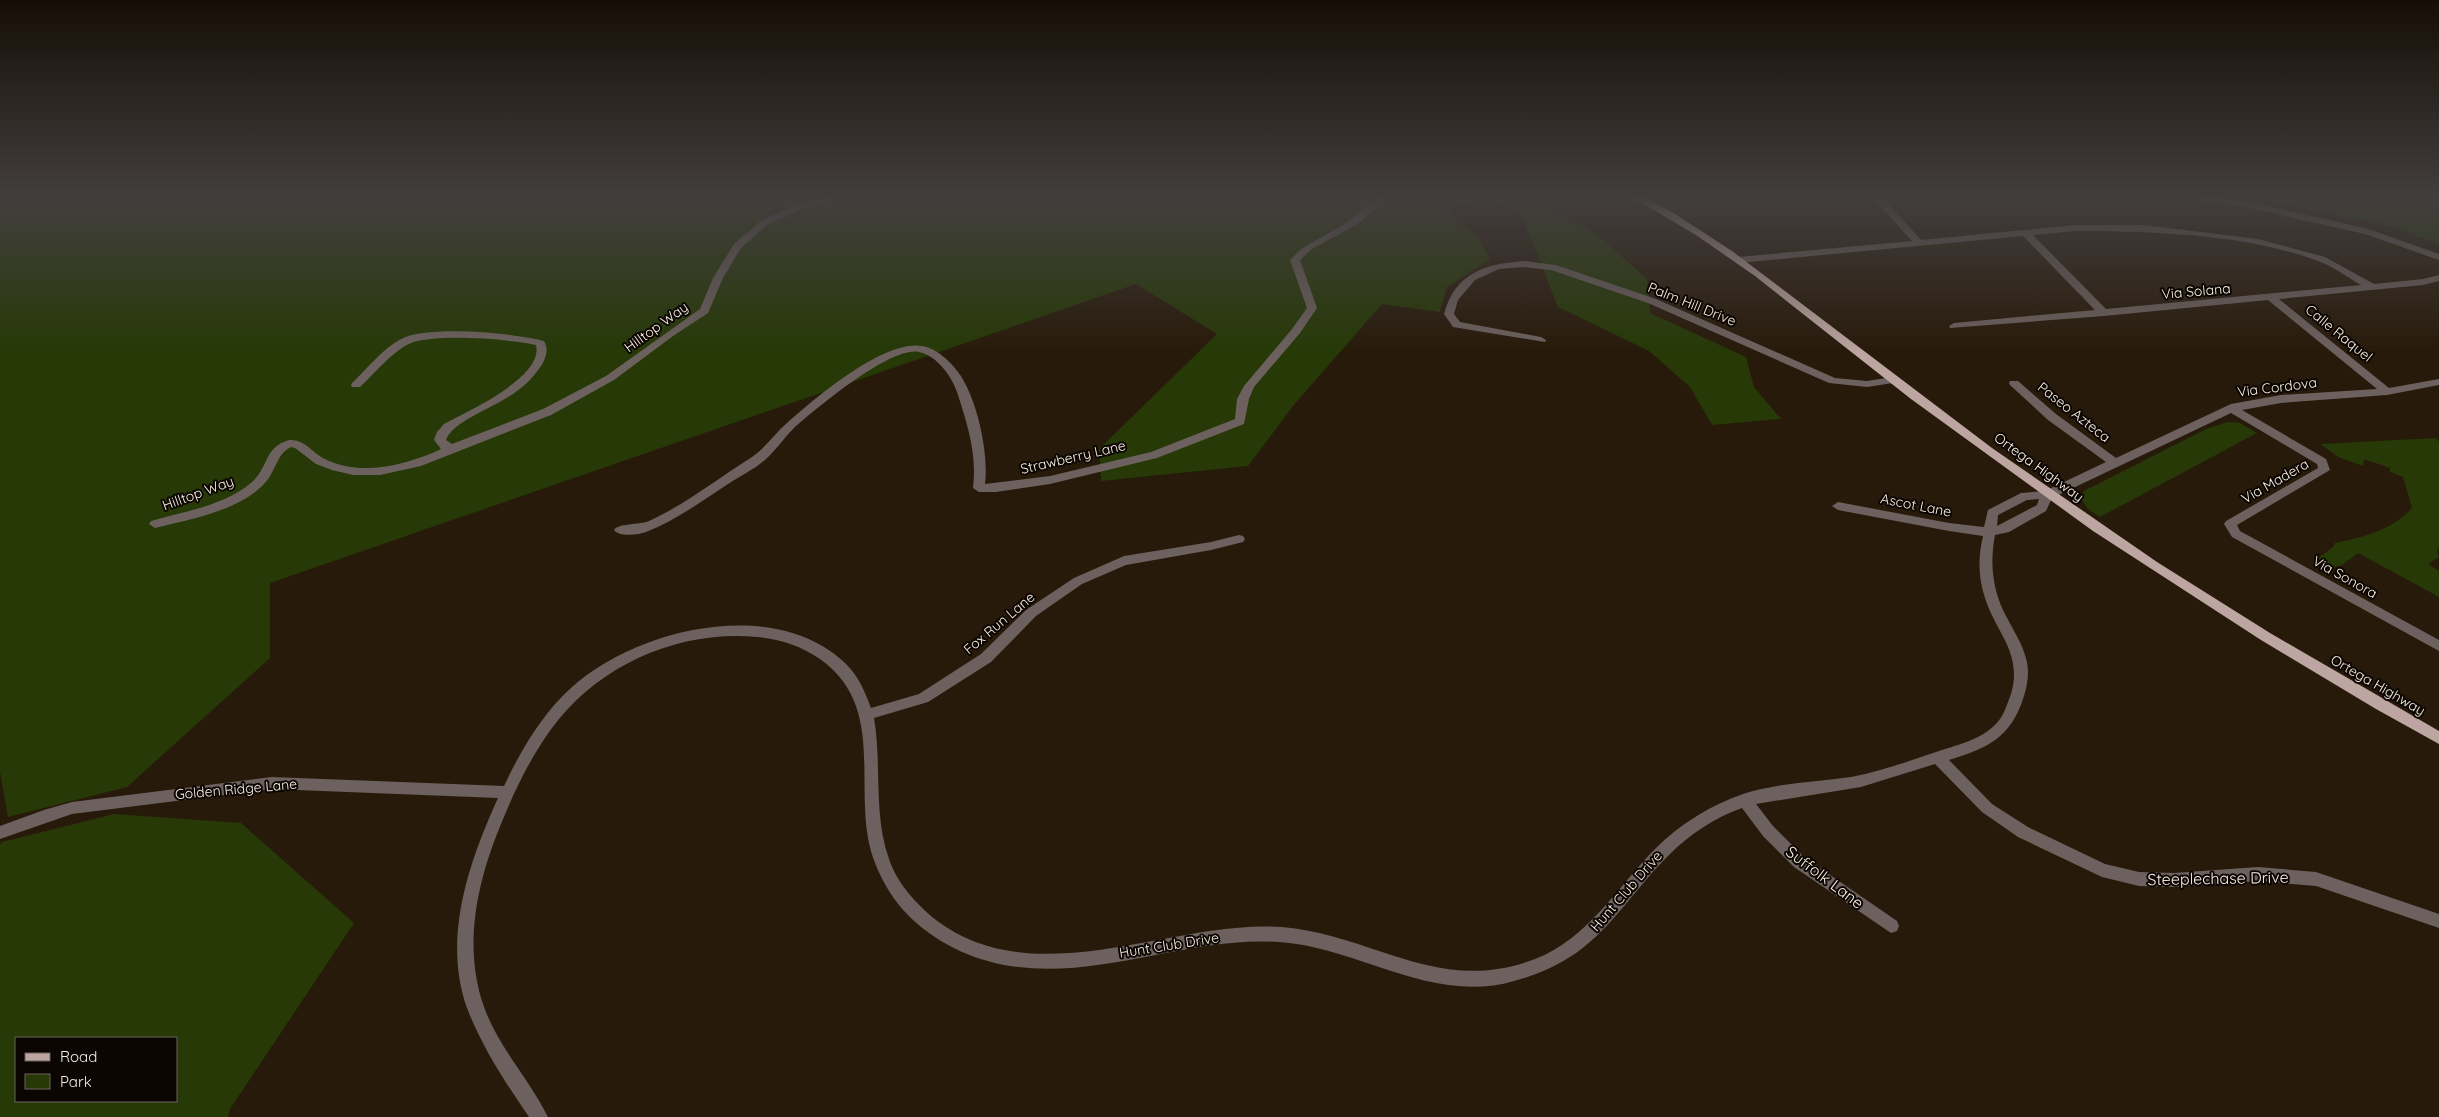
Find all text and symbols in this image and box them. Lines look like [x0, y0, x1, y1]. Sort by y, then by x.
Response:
street label: Palm Hill Drive [1645, 278, 1739, 330]
street label: Via Solana [2161, 279, 2231, 303]
street label: Hilltop Way [620, 298, 692, 356]
street label: Calle Raquel [2302, 300, 2376, 366]
street label: Via Cordova [2236, 373, 2318, 401]
street label: Paseo Azteca [2034, 378, 2114, 446]
street label: Ortega Highway [1991, 428, 2087, 506]
street label: Strawberry Lane [1019, 436, 1128, 478]
street label: Via Madera [2238, 455, 2312, 507]
street label: Hilltop Way [160, 472, 236, 514]
street label: Ascot Lane [1879, 489, 1953, 521]
street label: Via Sonora [2309, 552, 2381, 602]
street label: Fox Run Lane [960, 588, 1038, 658]
street label: Ortega Highway [2327, 651, 2429, 719]
street label: Golden Ridge Lane [174, 775, 298, 803]
street label: Suffolk Lane [1782, 841, 1868, 913]
street label: Hunt Club Drive [1586, 847, 1666, 935]
street label: Steeplechase Drive [2147, 867, 2289, 889]
street label: Hunt Club Drive [1118, 928, 1220, 962]
legend [15, 1037, 178, 1102]
text: Road [60, 1047, 97, 1066]
text: Park [60, 1072, 92, 1091]

